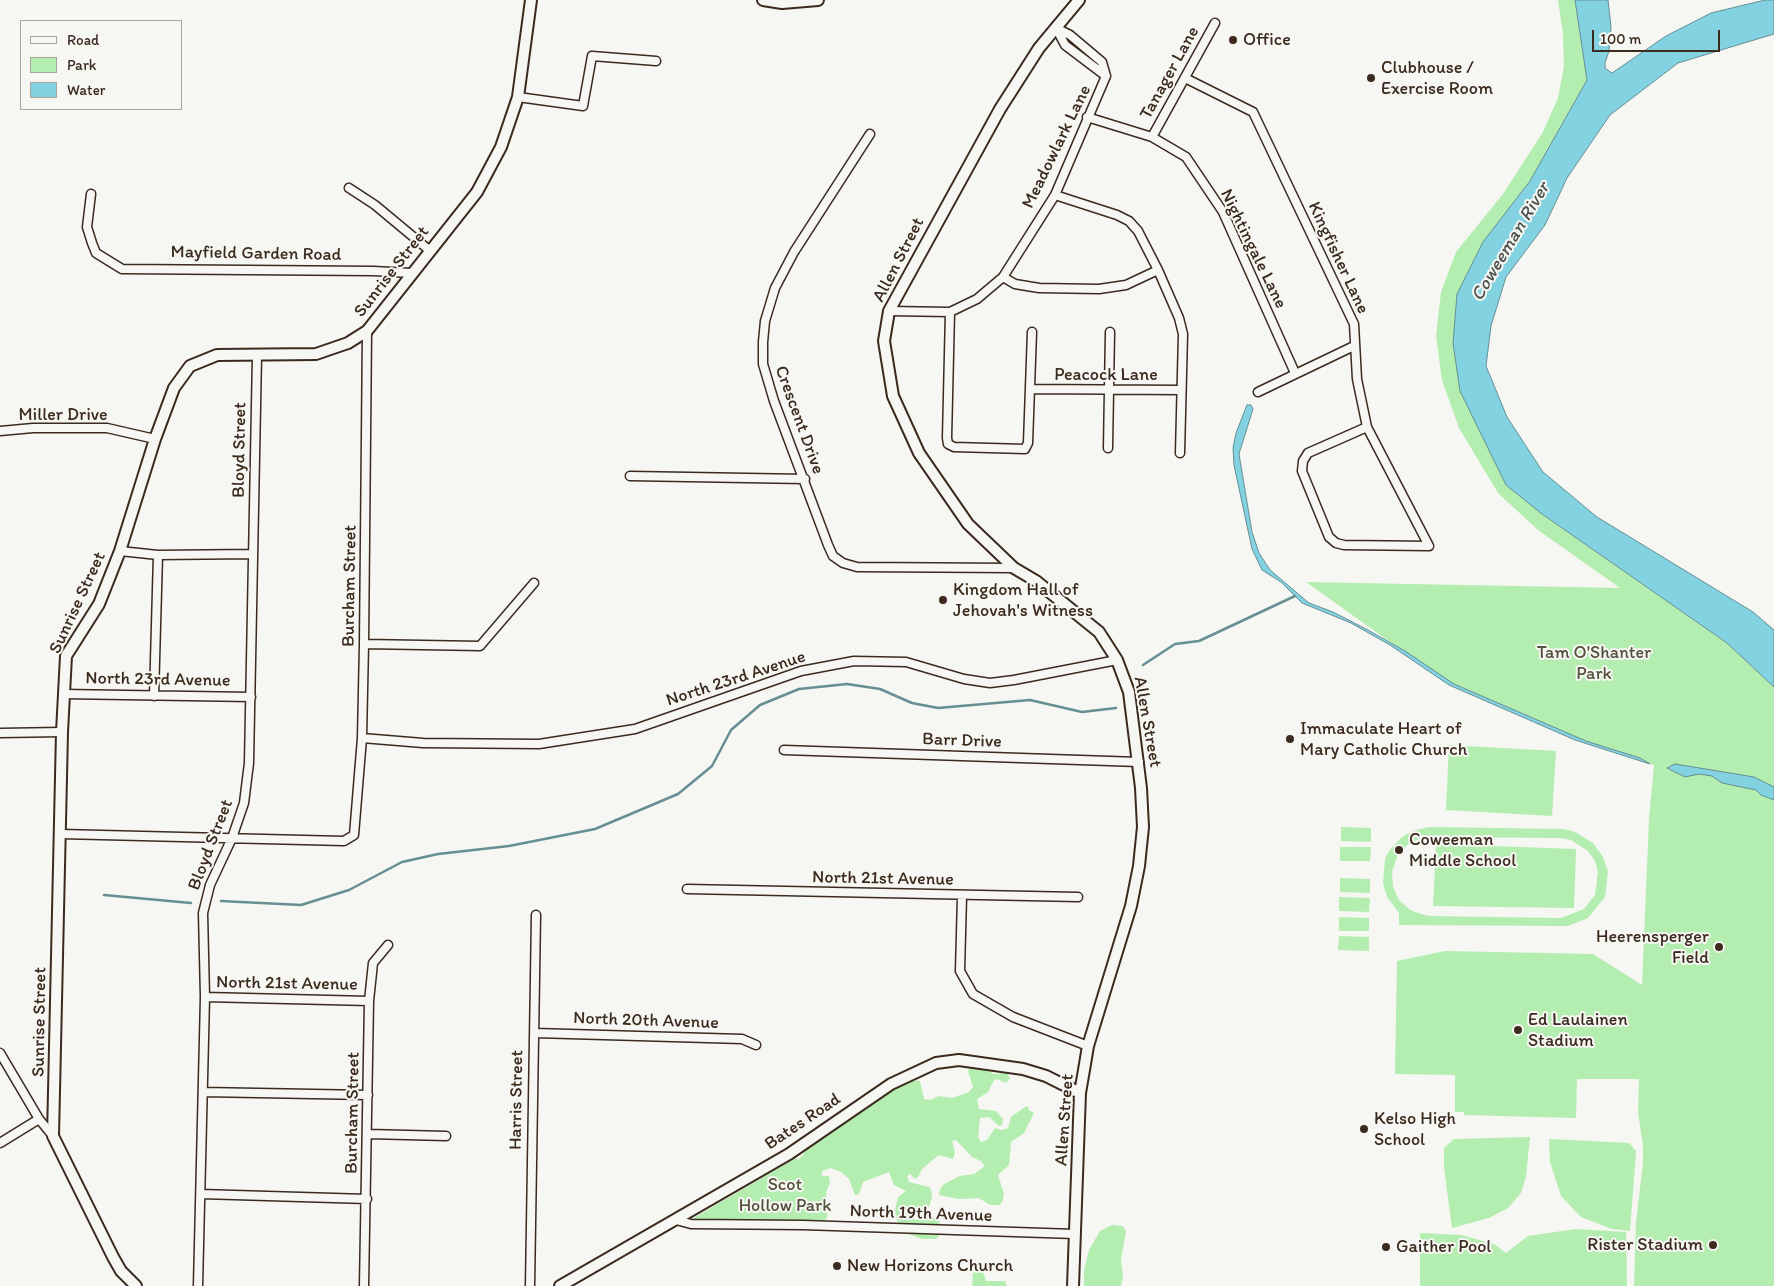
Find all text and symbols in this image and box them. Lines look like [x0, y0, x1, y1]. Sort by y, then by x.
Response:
legend [20, 20, 182, 110]
scale bar [1594, 20, 1722, 52]
street label: Tanager Lane [1136, 23, 1204, 123]
place label: Office [1243, 29, 1291, 51]
text: 100 m [1600, 30, 1641, 48]
text: Road [67, 31, 99, 49]
marker: Office [1227, 34, 1239, 46]
text: Park [67, 56, 97, 74]
place label: Clubhouse / Exercise Room [1381, 57, 1493, 100]
marker: Clubhouse / Exercise Room [1365, 72, 1377, 84]
text: Water [67, 81, 105, 99]
street label: Meadowlark Lane [1018, 82, 1096, 212]
water label: Coweeman River [1467, 178, 1555, 306]
street label: Nightingale Lane [1215, 186, 1291, 312]
street label: Kingfisher Lane [1303, 199, 1373, 317]
street label: Allen Street [868, 214, 930, 306]
street label: Sunrise Street [350, 222, 434, 322]
street label: Mayfield Garden Road [170, 242, 342, 266]
street label: Crescent Drive [769, 363, 829, 477]
street label: Peacock Lane [1054, 364, 1158, 386]
street label: Bloyd Street [228, 402, 252, 498]
street label: Miller Drive [18, 404, 108, 426]
street label: Burcham Street [338, 525, 362, 647]
street label: Sunrise Street [45, 549, 111, 657]
place label: Kingdom Hall of Jehovah's Witness [953, 579, 1093, 622]
marker: Kingdom Hall of Jehovah's Witness [937, 594, 949, 606]
park label: Tam O'Shanter Park [1537, 642, 1651, 684]
street label: North 23rd Avenue [664, 646, 808, 712]
street label: North 23rd Avenue [85, 668, 231, 692]
street label: Allen Street [1128, 675, 1166, 769]
place label: Immaculate Heart of Mary Catholic Church [1300, 718, 1467, 761]
street label: Barr Drive [922, 729, 1002, 753]
marker: Immaculate Heart of Mary Catholic Church [1284, 733, 1296, 745]
street label: Bloyd Street [184, 796, 238, 894]
place label: Coweeman Middle School [1409, 829, 1516, 872]
marker: Coweeman Middle School [1393, 844, 1405, 856]
street label: North 21st Avenue [812, 867, 954, 891]
place label: Heerensperger Field [1596, 926, 1709, 969]
marker: Heerensperger Field [1713, 941, 1725, 953]
street label: Sunrise Street [28, 967, 52, 1077]
street label: North 21st Avenue [216, 972, 358, 996]
street label: North 20th Avenue [573, 1008, 719, 1034]
place label: Ed Laulainen Stadium [1528, 1009, 1628, 1052]
marker: Ed Laulainen Stadium [1512, 1024, 1524, 1036]
street label: Harris Street [505, 1050, 529, 1150]
street label: Burcham Street [341, 1052, 365, 1174]
street label: Allen Street [1051, 1073, 1079, 1167]
street label: Bates Road [761, 1089, 845, 1155]
place label: Kelso High School [1374, 1108, 1456, 1150]
marker: Kelso High School [1358, 1123, 1370, 1135]
park label: Scot Hollow Park [739, 1174, 831, 1216]
street label: North 19th Avenue [849, 1201, 993, 1227]
place label: Rister Stadium [1587, 1234, 1703, 1256]
place label: Gaither Pool [1396, 1236, 1491, 1258]
marker: Rister Stadium [1707, 1239, 1719, 1251]
marker: Gaither Pool [1380, 1241, 1392, 1253]
place label: New Horizons Church [847, 1255, 1013, 1277]
marker: New Horizons Church [831, 1260, 843, 1272]

